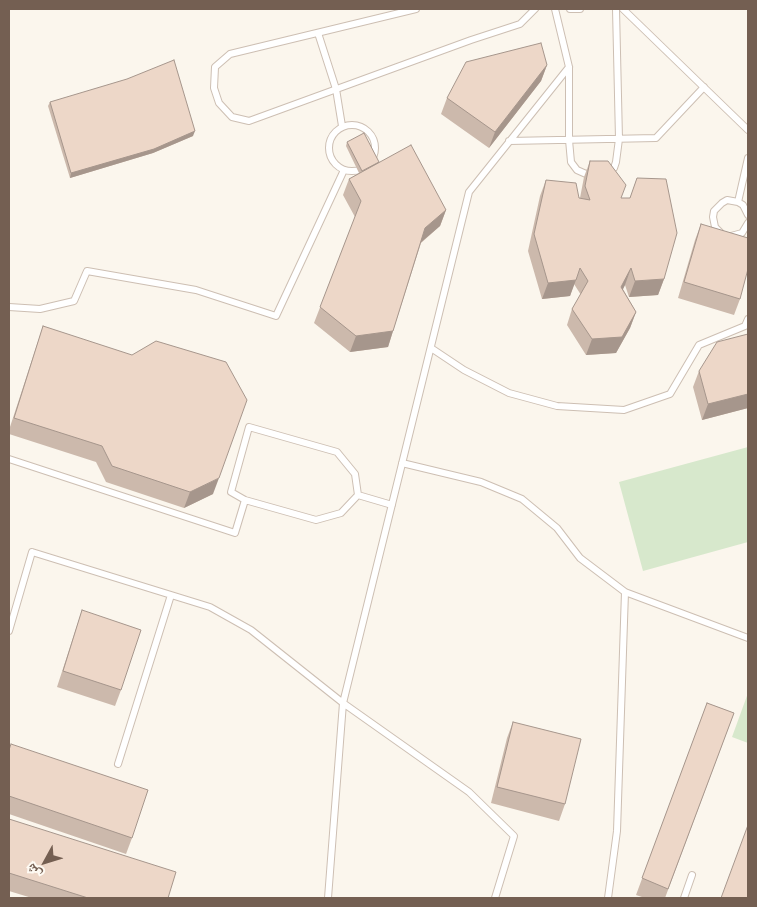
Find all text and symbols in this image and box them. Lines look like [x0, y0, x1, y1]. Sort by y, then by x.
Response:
north arrow [20, 837, 70, 887]
text: ش [22, 861, 44, 882]

